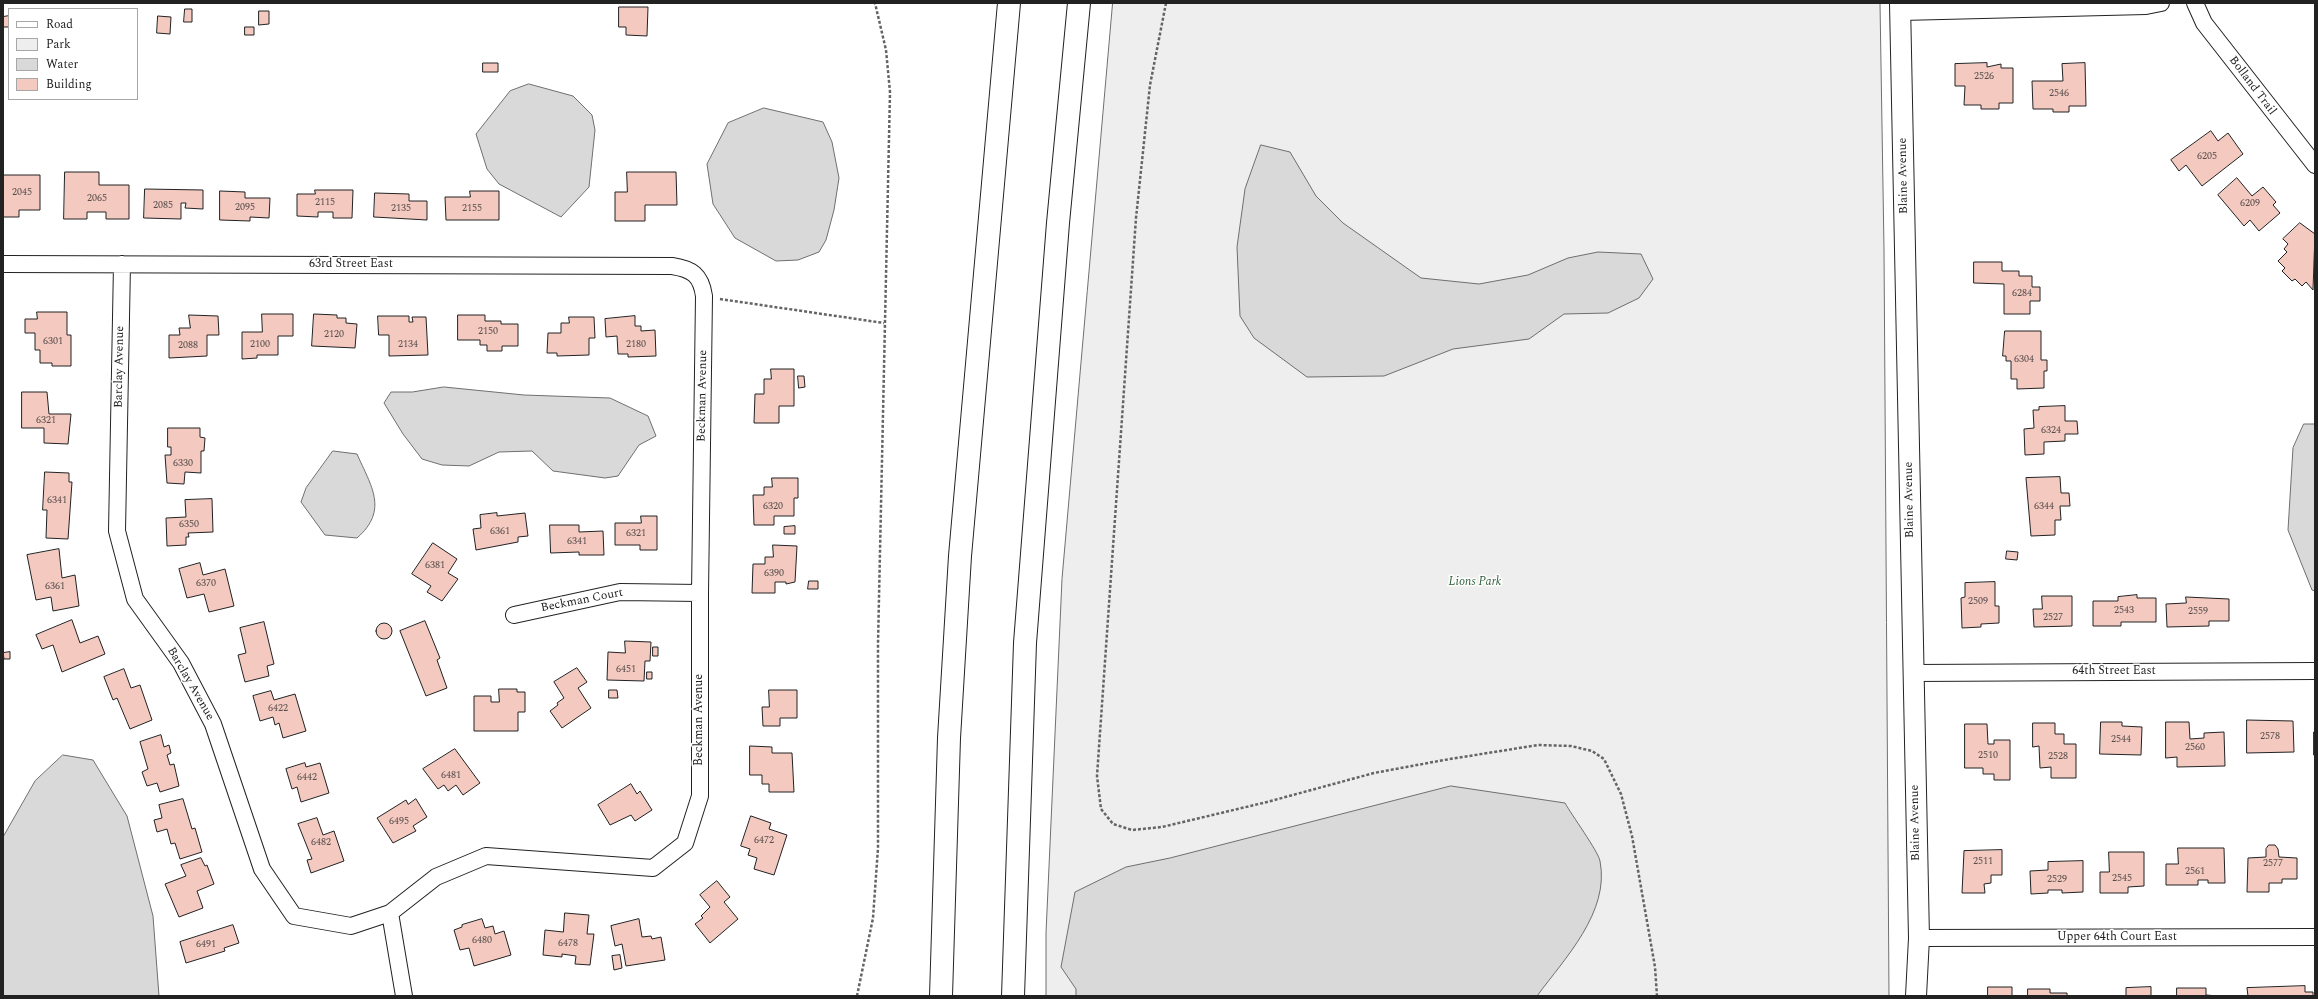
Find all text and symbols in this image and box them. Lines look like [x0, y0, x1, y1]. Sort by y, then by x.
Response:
legend [8, 8, 138, 100]
text: Road [46, 15, 73, 34]
text: Park [46, 35, 71, 54]
street label: Bolland Trail [2225, 54, 2279, 118]
text: Water [46, 55, 78, 74]
house number: 2526 [1974, 71, 1994, 83]
text: Building [46, 75, 92, 94]
house number: 2546 [2049, 88, 2069, 100]
street label: Blaine Avenue [1896, 138, 1912, 214]
house number: 6205 [2197, 151, 2217, 163]
house number: 2045 [12, 187, 32, 199]
house number: 2065 [87, 193, 107, 205]
house number: 2115 [315, 197, 335, 209]
house number: 6209 [2240, 198, 2260, 210]
house number: 2085 [153, 200, 173, 212]
house number: 2095 [235, 202, 255, 214]
house number: 2135 [391, 203, 411, 215]
house number: 2155 [462, 203, 482, 215]
street label: 63rd Street East [309, 258, 393, 272]
house number: 6284 [2012, 288, 2032, 300]
street label: Barclay Avenue [112, 326, 128, 408]
house number: 2150 [478, 326, 498, 338]
house number: 2120 [324, 329, 344, 341]
house number: 6301 [43, 336, 63, 348]
house number: 2100 [250, 339, 270, 351]
house number: 2134 [398, 339, 418, 351]
house number: 2180 [626, 339, 646, 351]
house number: 2088 [178, 340, 198, 352]
street label: Beckman Avenue [695, 350, 711, 442]
house number: 6304 [2014, 354, 2034, 366]
house number: 6321 [36, 415, 56, 427]
house number: 6324 [2041, 425, 2061, 437]
house number: 6330 [173, 458, 193, 470]
street label: Blaine Avenue [1902, 462, 1918, 538]
house number: 6341 [47, 495, 67, 507]
house number: 6320 [763, 501, 783, 513]
house number: 6344 [2034, 501, 2054, 513]
house number: 6350 [179, 519, 199, 531]
house number: 6361 [490, 526, 510, 538]
house number: 6321 [626, 528, 646, 540]
house number: 6341 [567, 536, 587, 548]
house number: 6381 [425, 560, 445, 572]
house number: 6390 [764, 568, 784, 580]
park label: Lions Park [1449, 576, 1501, 590]
house number: 6370 [196, 578, 216, 590]
house number: 6361 [45, 581, 65, 593]
street label: Beckman Court [540, 586, 624, 616]
house number: 2509 [1968, 596, 1988, 608]
house number: 2543 [2114, 605, 2134, 617]
house number: 2559 [2188, 606, 2208, 618]
house number: 2527 [2043, 612, 2063, 624]
street label: Barclay Avenue [163, 645, 217, 723]
house number: 6451 [616, 664, 636, 676]
street label: 64th Street East [2072, 665, 2156, 679]
street label: Beckman Avenue [693, 674, 707, 766]
house number: 6422 [268, 703, 288, 715]
house number: 2578 [2260, 731, 2280, 743]
house number: 2544 [2111, 734, 2131, 746]
house number: 2560 [2185, 742, 2205, 754]
house number: 2510 [1978, 750, 1998, 762]
house number: 2528 [2048, 751, 2068, 763]
house number: 6481 [441, 770, 461, 782]
house number: 6442 [297, 772, 317, 784]
street label: Blaine Avenue [1908, 785, 1924, 861]
house number: 6495 [389, 816, 409, 828]
house number: 6472 [754, 835, 774, 847]
house number: 6482 [311, 837, 331, 849]
house number: 2511 [1973, 856, 1993, 868]
house number: 2577 [2263, 858, 2283, 870]
house number: 2561 [2185, 866, 2205, 878]
house number: 2545 [2112, 873, 2132, 885]
house number: 2529 [2047, 874, 2067, 886]
street label: Upper 64th Court East [2057, 931, 2177, 945]
house number: 6480 [472, 935, 492, 947]
house number: 6478 [558, 938, 578, 950]
house number: 6491 [196, 939, 216, 951]

